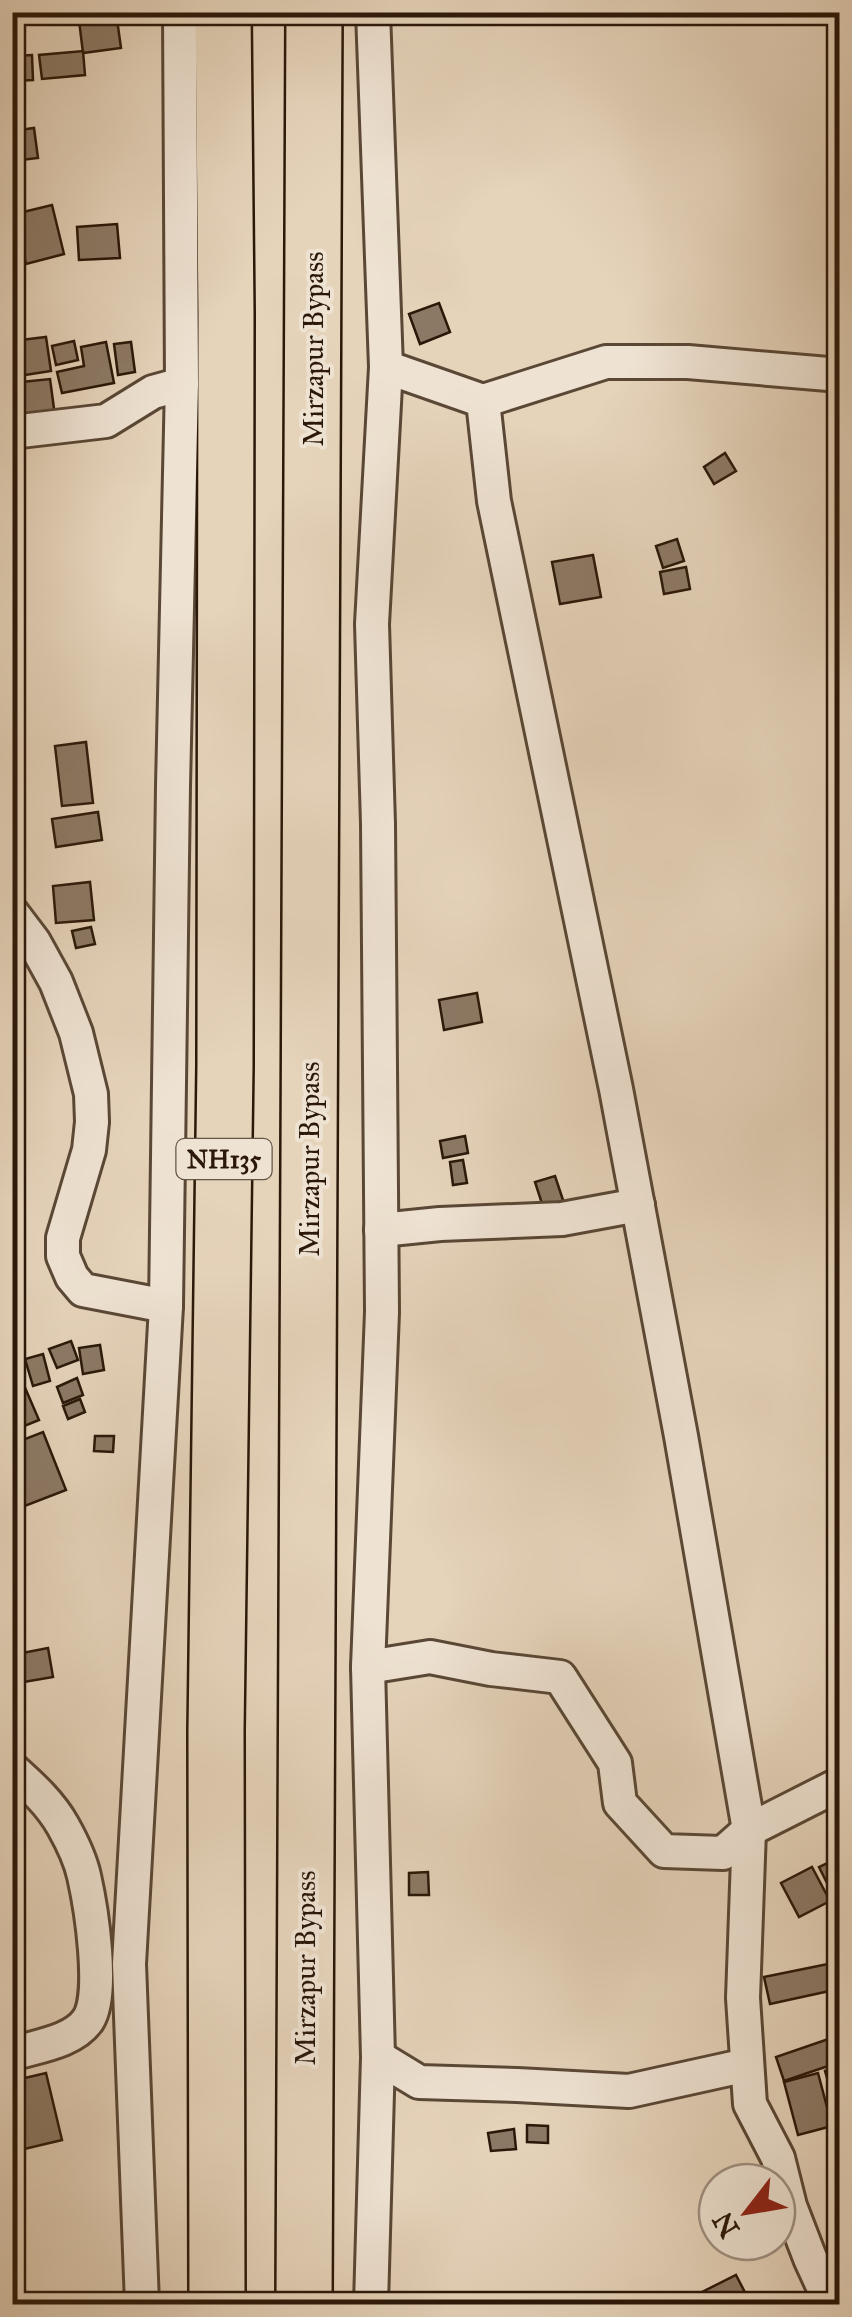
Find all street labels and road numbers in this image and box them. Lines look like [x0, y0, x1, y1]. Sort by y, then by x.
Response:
street label: Mirzapur Bypass [296, 251, 331, 447]
street label: Mirzapur Bypass [292, 1061, 327, 1257]
road number: NH135 [176, 1139, 272, 1179]
street label: Mirzapur Bypass [288, 1870, 323, 2066]

